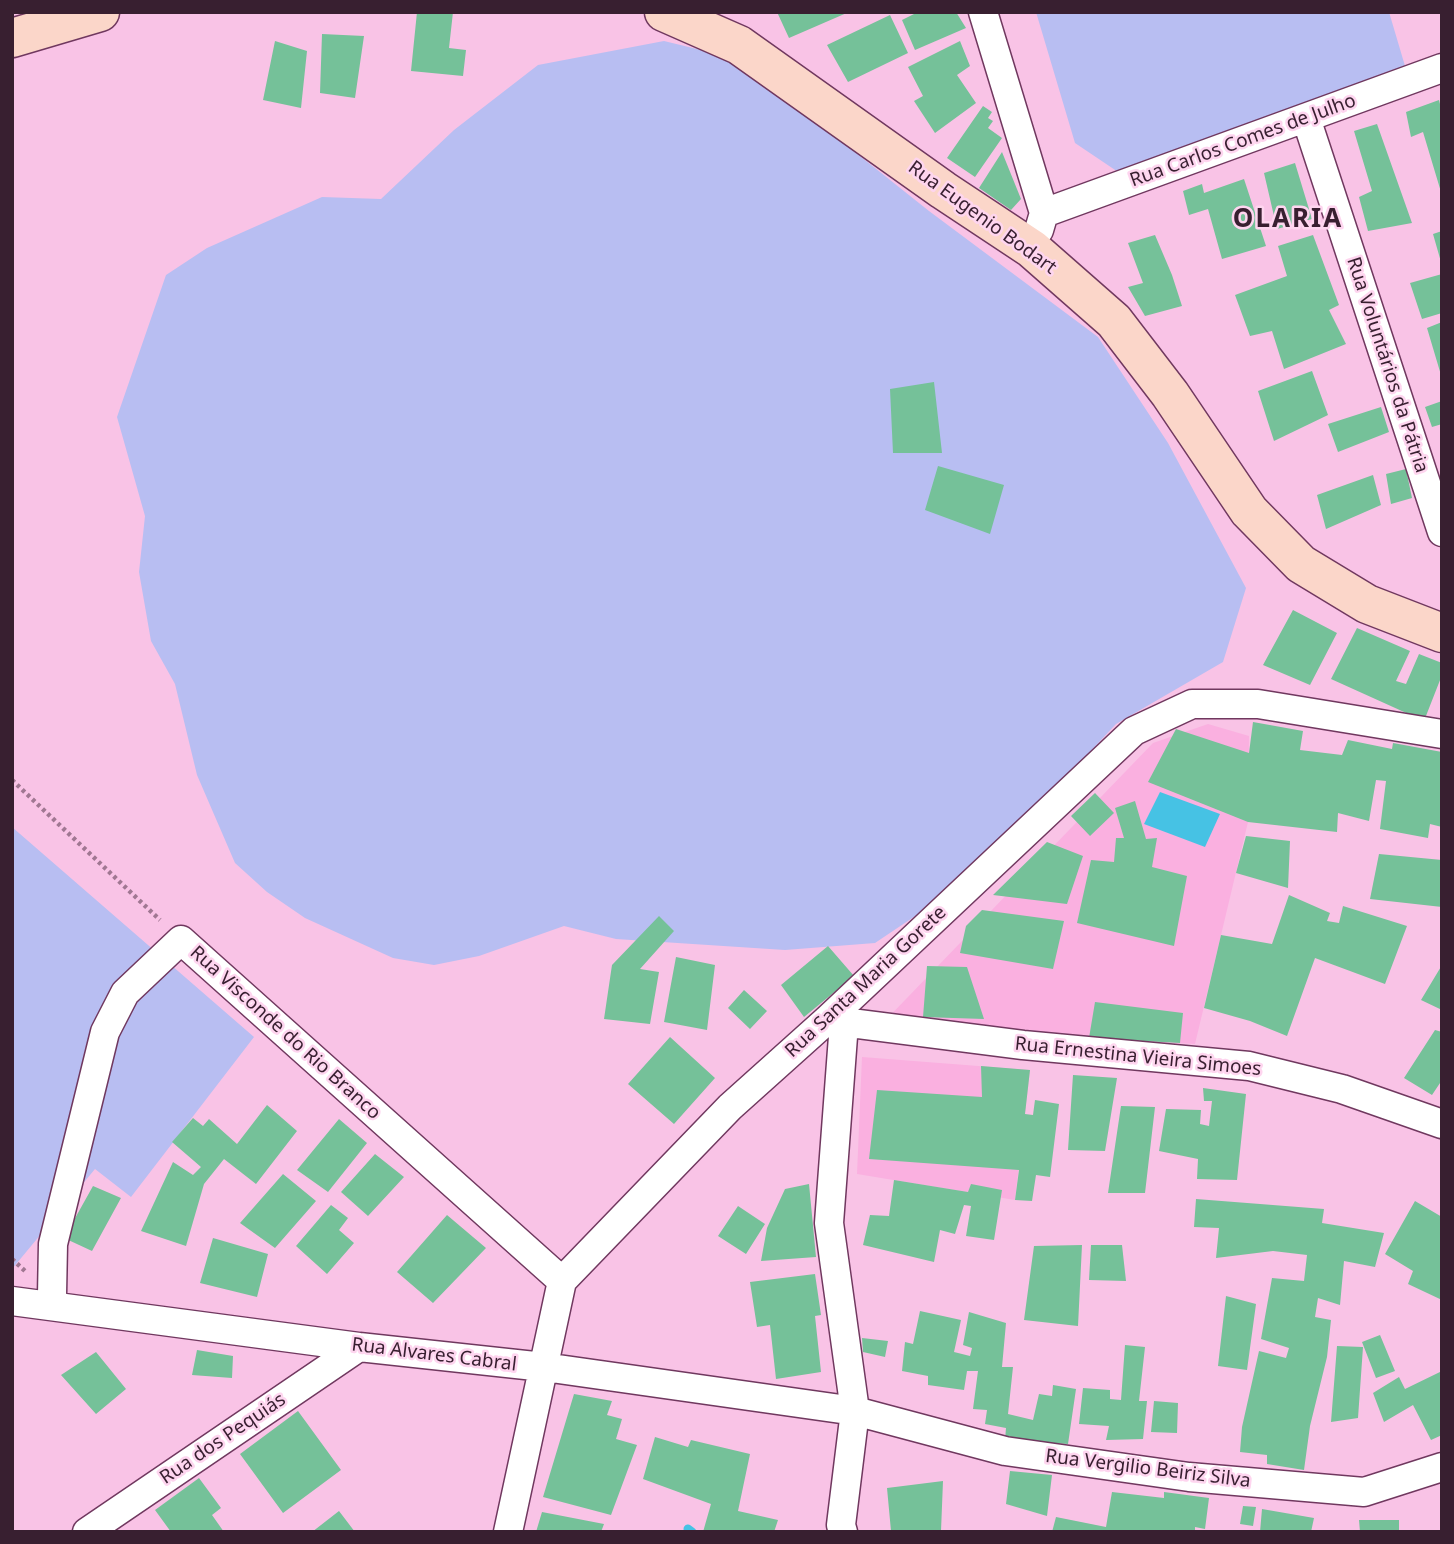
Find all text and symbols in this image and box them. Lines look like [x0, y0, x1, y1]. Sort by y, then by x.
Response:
street label: Rua Carlos Comes de Julho [1127, 89, 1359, 193]
street label: Rua Eugenio Bodart [903, 157, 1061, 279]
district label: OLARIA [1234, 204, 1342, 236]
street label: Rua Voluntários da Pátria [1341, 254, 1433, 476]
street label: Rua Santa Maria Gorete [781, 901, 951, 1063]
street label: Rua Visconde do Rio Branco [185, 941, 385, 1125]
street label: Rua Ernestina Vieira Simoes [1014, 1033, 1262, 1081]
street label: Rua Alvares Cabral [350, 1334, 518, 1376]
street label: Rua dos Pequiás [156, 1389, 290, 1489]
street label: Rua Vergilio Beiriz Silva [1044, 1445, 1252, 1493]

